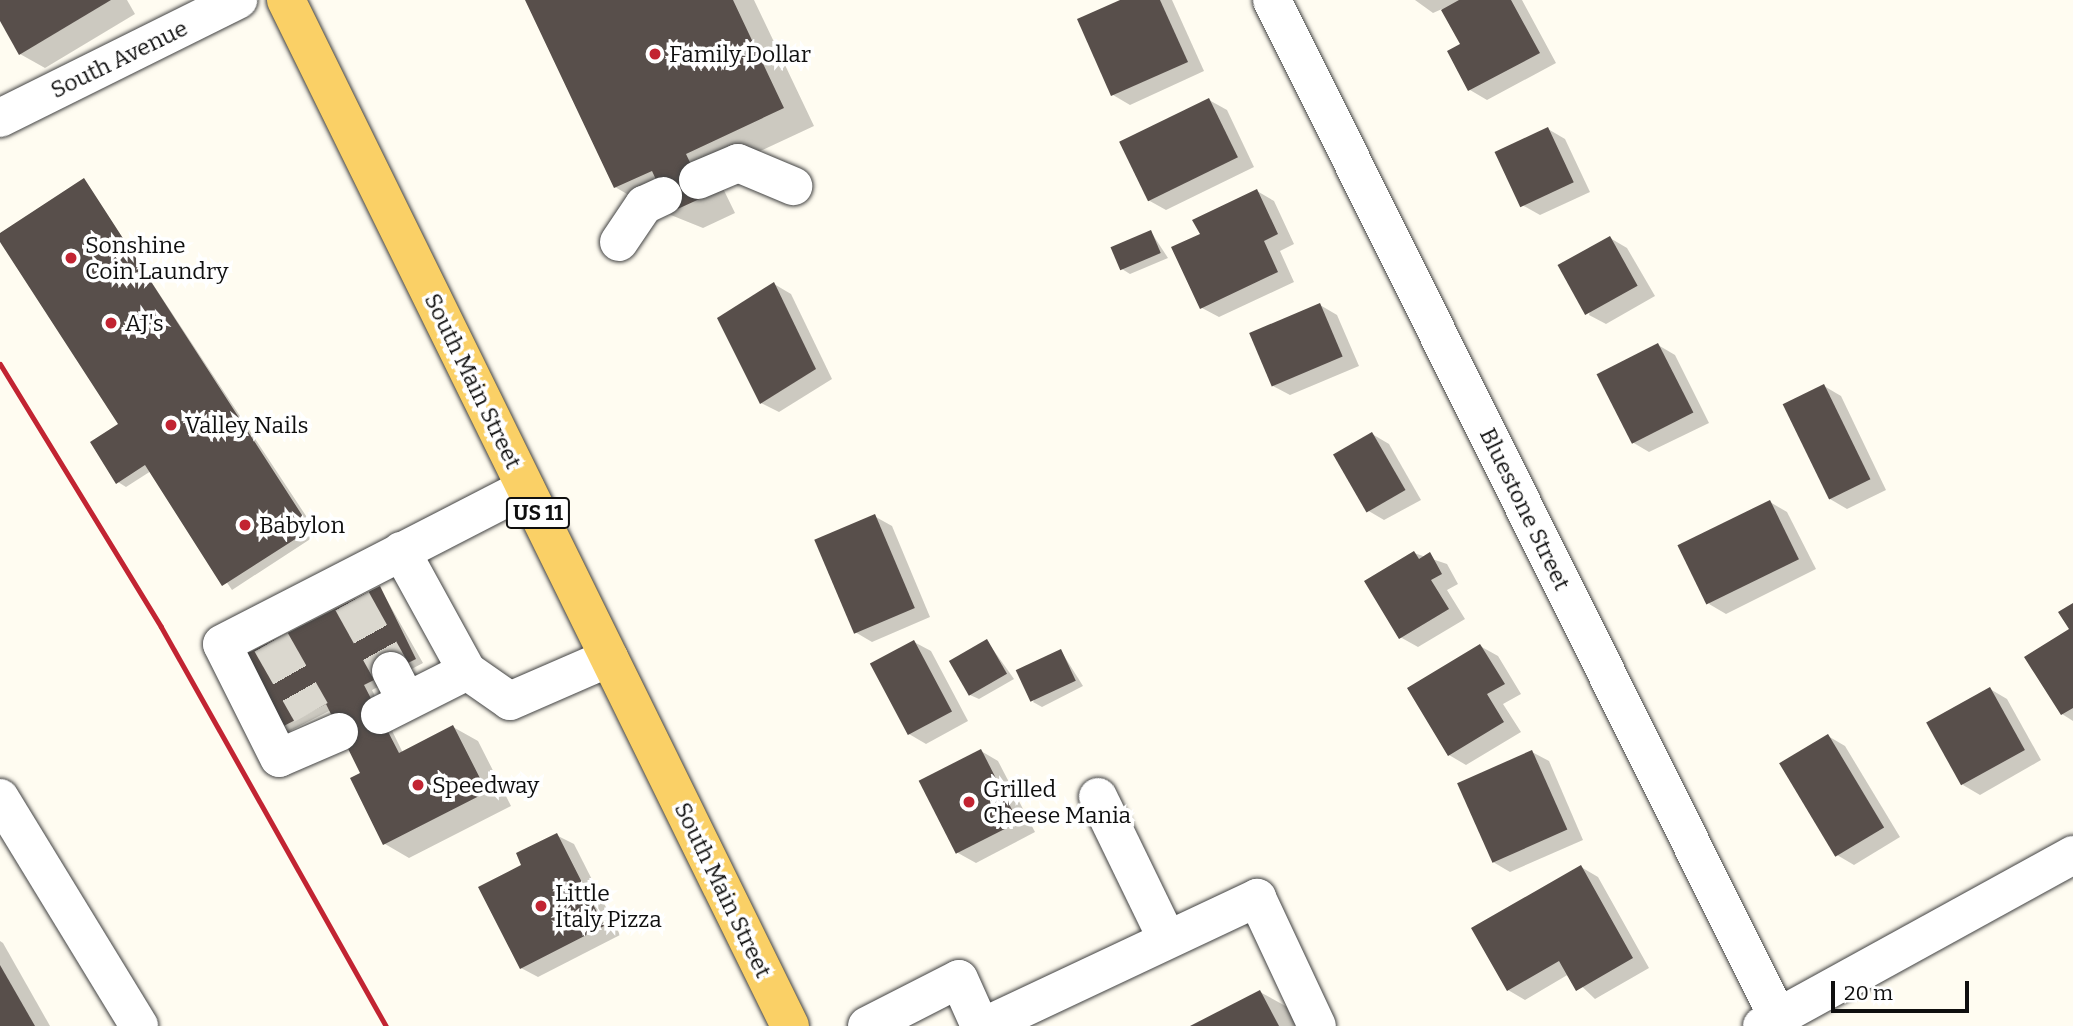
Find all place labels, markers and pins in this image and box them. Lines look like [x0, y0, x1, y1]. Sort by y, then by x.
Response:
place label: Family Dollar [669, 40, 811, 68]
marker: Family Dollar [647, 46, 663, 62]
place label: Sonshine Coin Laundry [85, 231, 229, 285]
marker: Sonshine Coin Laundry [63, 250, 79, 266]
place label: AJ's [125, 309, 164, 337]
marker: AJ's [103, 315, 119, 331]
place label: Valley Nails [185, 411, 309, 439]
marker: Valley Nails [163, 417, 179, 433]
place label: Babylon [259, 511, 345, 539]
marker: Babylon [237, 517, 253, 533]
place label: Speedway [432, 771, 539, 799]
place label: Grilled Cheese Mania [983, 775, 1131, 829]
marker: Speedway [410, 777, 426, 793]
marker: Grilled Cheese Mania [961, 794, 977, 810]
place label: Little Italy Pizza [555, 879, 662, 933]
marker: Little Italy Pizza [533, 898, 549, 914]

